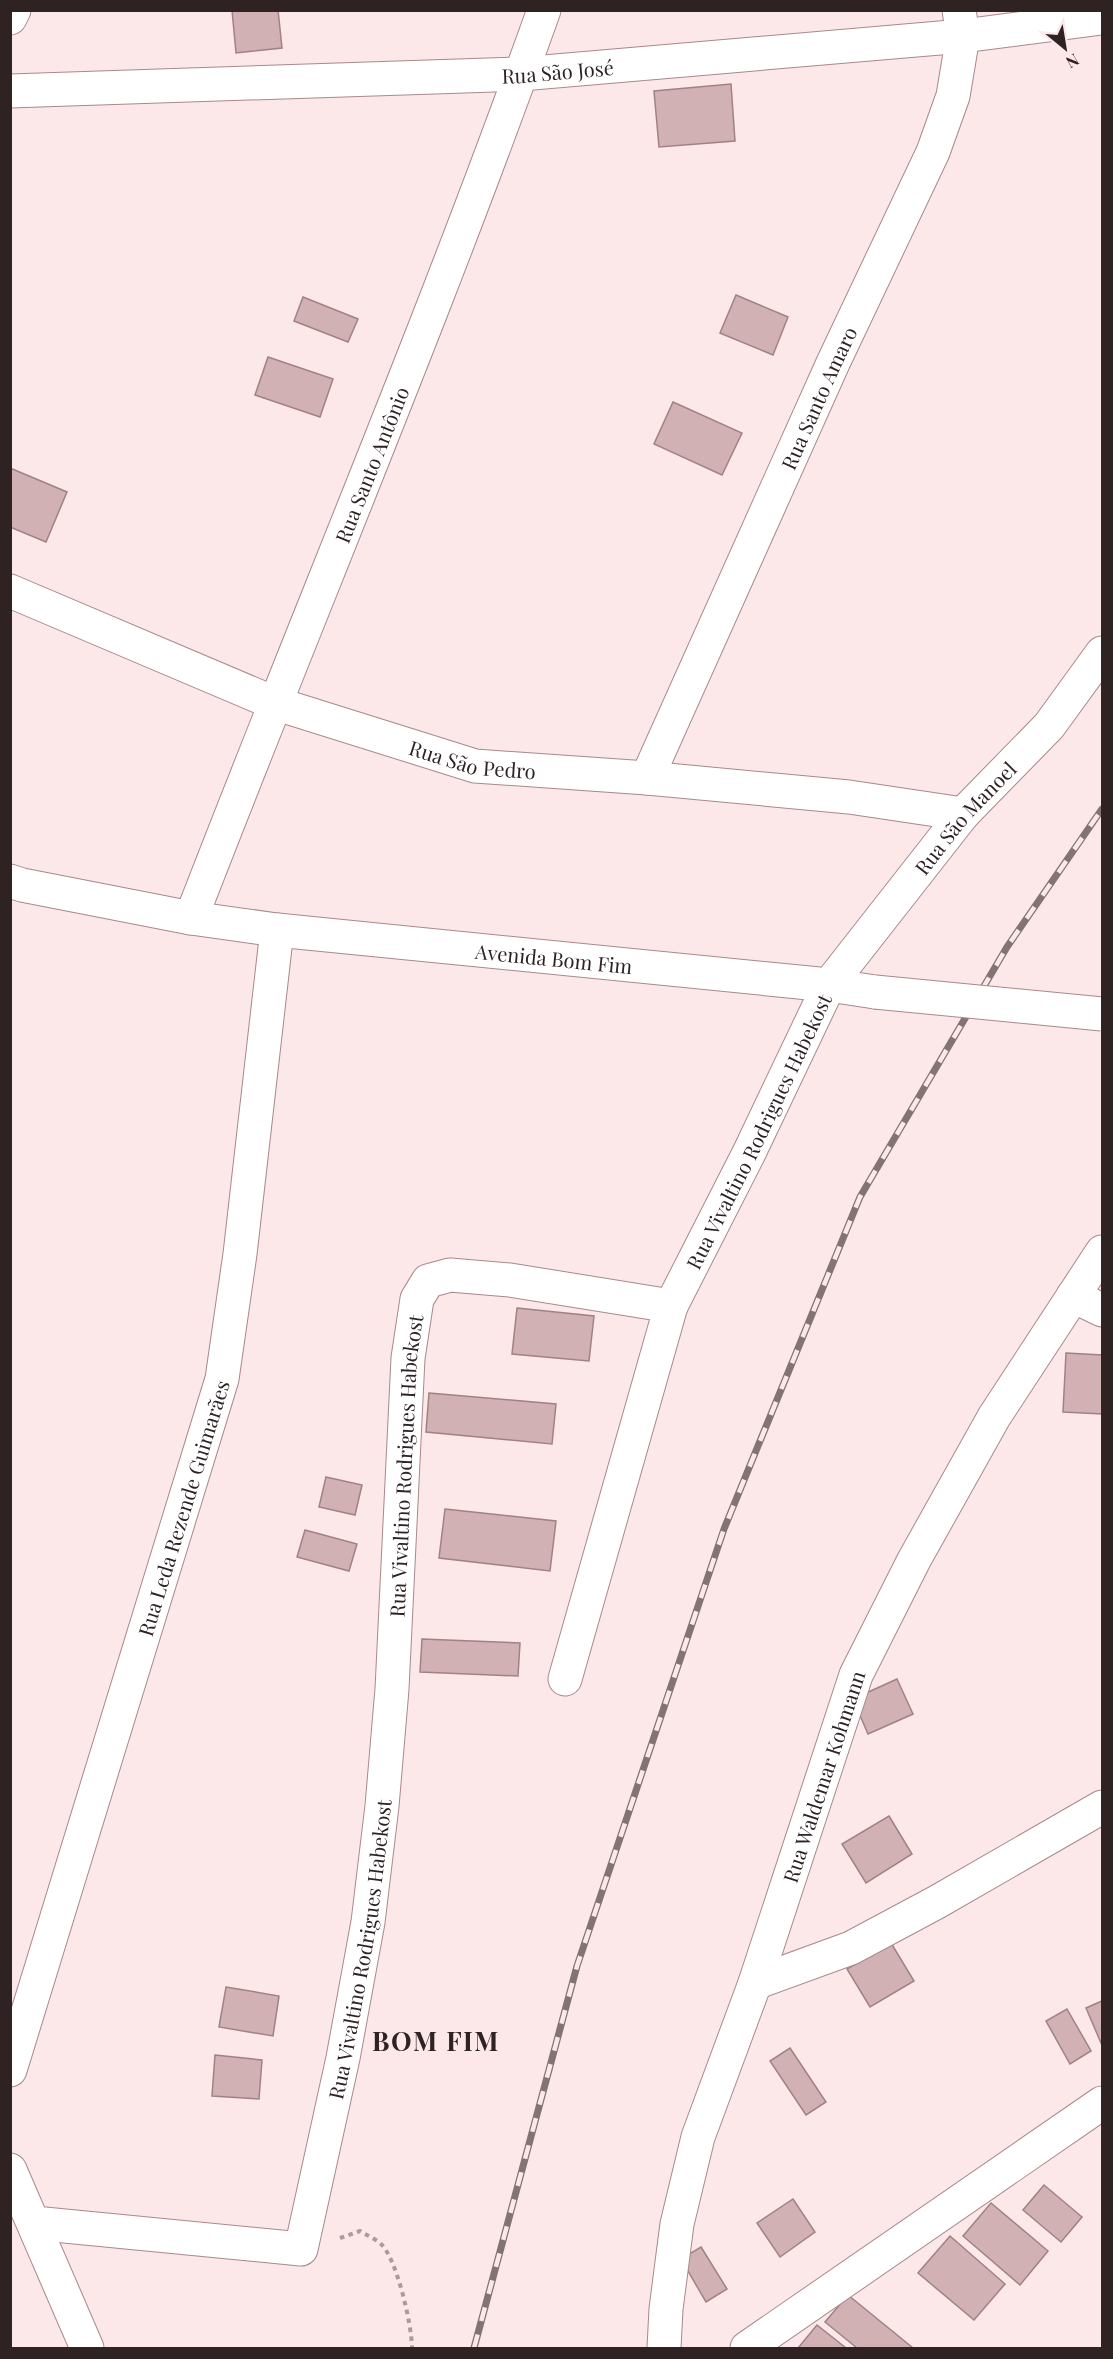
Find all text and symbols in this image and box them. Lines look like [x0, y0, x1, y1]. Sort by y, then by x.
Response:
north arrow [1035, 18, 1095, 78]
text: N [1062, 49, 1083, 74]
street label: Rua São José [501, 53, 615, 88]
street label: Rua Santo Amaro [774, 322, 862, 473]
street label: Rua Santo Antônio [328, 382, 414, 546]
street label: Rua São Pedro [406, 733, 537, 784]
street label: Rua São Manoel [907, 755, 1021, 880]
street label: Avenida Bom Fim [473, 936, 634, 979]
street label: Rua Vivaltino Rodrigues Habekost [679, 988, 837, 1273]
street label: Rua Vivaltino Rodrigues Habekost [382, 1312, 428, 1618]
street label: Rua Leda Rezende Guimarães [131, 1377, 234, 1639]
street label: Rua Waldemar Kohmann [775, 1667, 870, 1886]
street label: Rua Vivaltino Rodrigues Habekost [321, 1797, 396, 2101]
district label: BOM FIM [372, 2023, 500, 2058]

